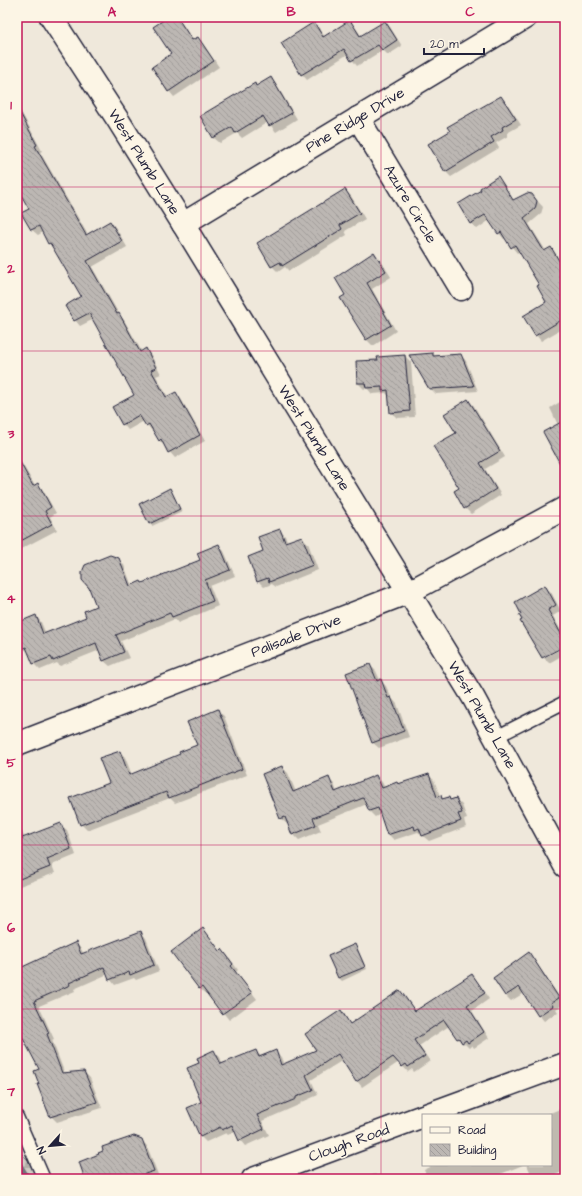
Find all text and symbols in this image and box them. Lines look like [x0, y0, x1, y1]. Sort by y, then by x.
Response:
text: A [108, 3, 117, 21]
text: B [286, 3, 296, 21]
text: C [465, 3, 475, 21]
scale bar [424, 30, 484, 56]
text: 20 m [430, 36, 459, 53]
street label: Pine Ridge Drive [302, 82, 409, 159]
text: 1 [10, 96, 12, 114]
street label: West Plumb Lane [103, 105, 185, 219]
street label: Azure Circle [378, 161, 442, 247]
text: 2 [6, 260, 15, 278]
street label: West Plumb Lane [273, 381, 355, 495]
text: 3 [7, 425, 15, 443]
text: 4 [7, 590, 16, 608]
street label: Palisade Drive [248, 609, 344, 663]
street label: West Plumb Lane [443, 657, 521, 773]
text: 5 [6, 754, 16, 772]
text: 6 [7, 919, 16, 937]
text: 7 [6, 1083, 16, 1101]
legend [422, 1114, 552, 1166]
street label: Clough Road [306, 1119, 393, 1168]
text: Road [458, 1122, 486, 1139]
north arrow [30, 1126, 70, 1166]
text: Building [458, 1142, 496, 1160]
text: N [33, 1144, 50, 1157]

